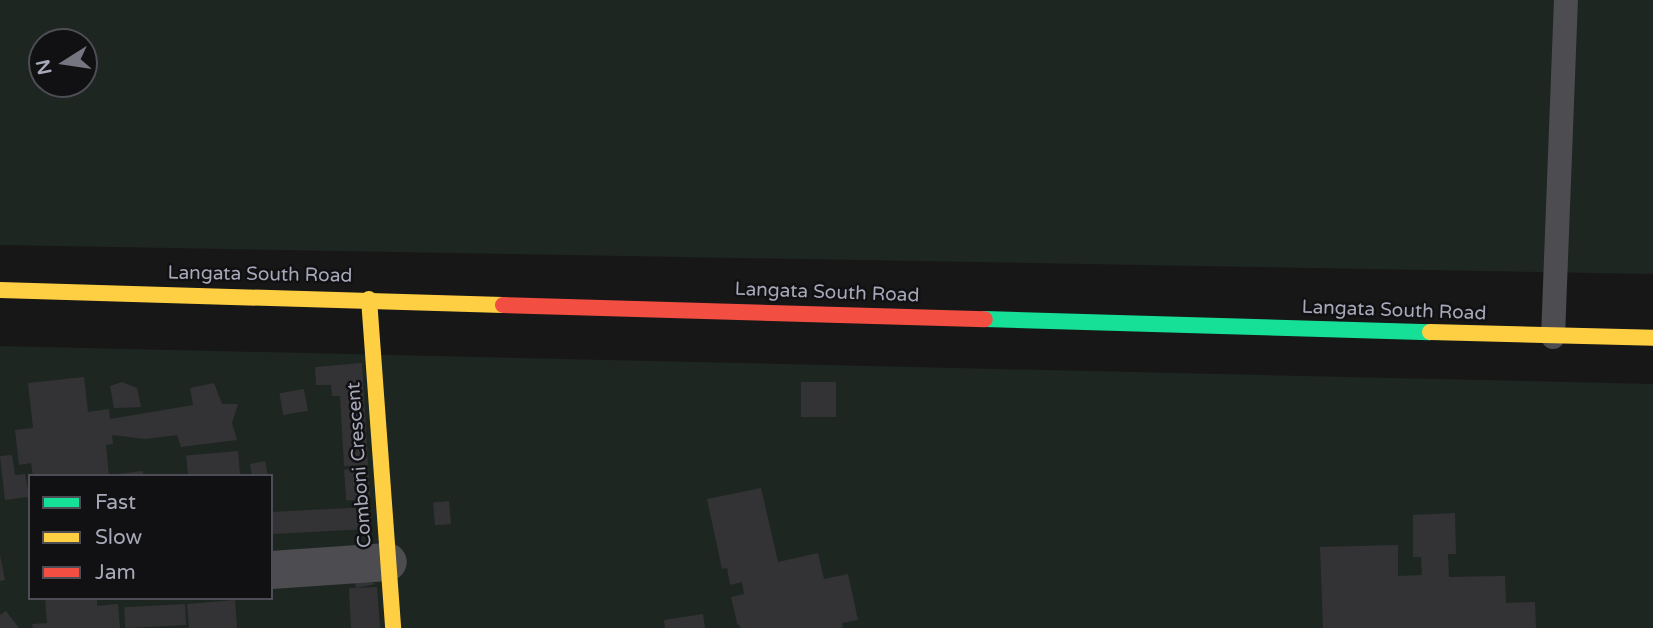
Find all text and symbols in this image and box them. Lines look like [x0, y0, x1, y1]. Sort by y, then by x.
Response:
north arrow [28, 28, 98, 98]
text: N [32, 57, 57, 77]
street label: Langata South Road [167, 262, 353, 288]
street label: Langata South Road [734, 278, 920, 308]
street label: Langata South Road [1301, 296, 1487, 326]
street label: Comboni Crescent [343, 381, 377, 549]
legend [28, 474, 273, 600]
text: Fast [95, 490, 136, 515]
text: Slow [95, 525, 142, 550]
text: Jam [95, 560, 136, 585]

